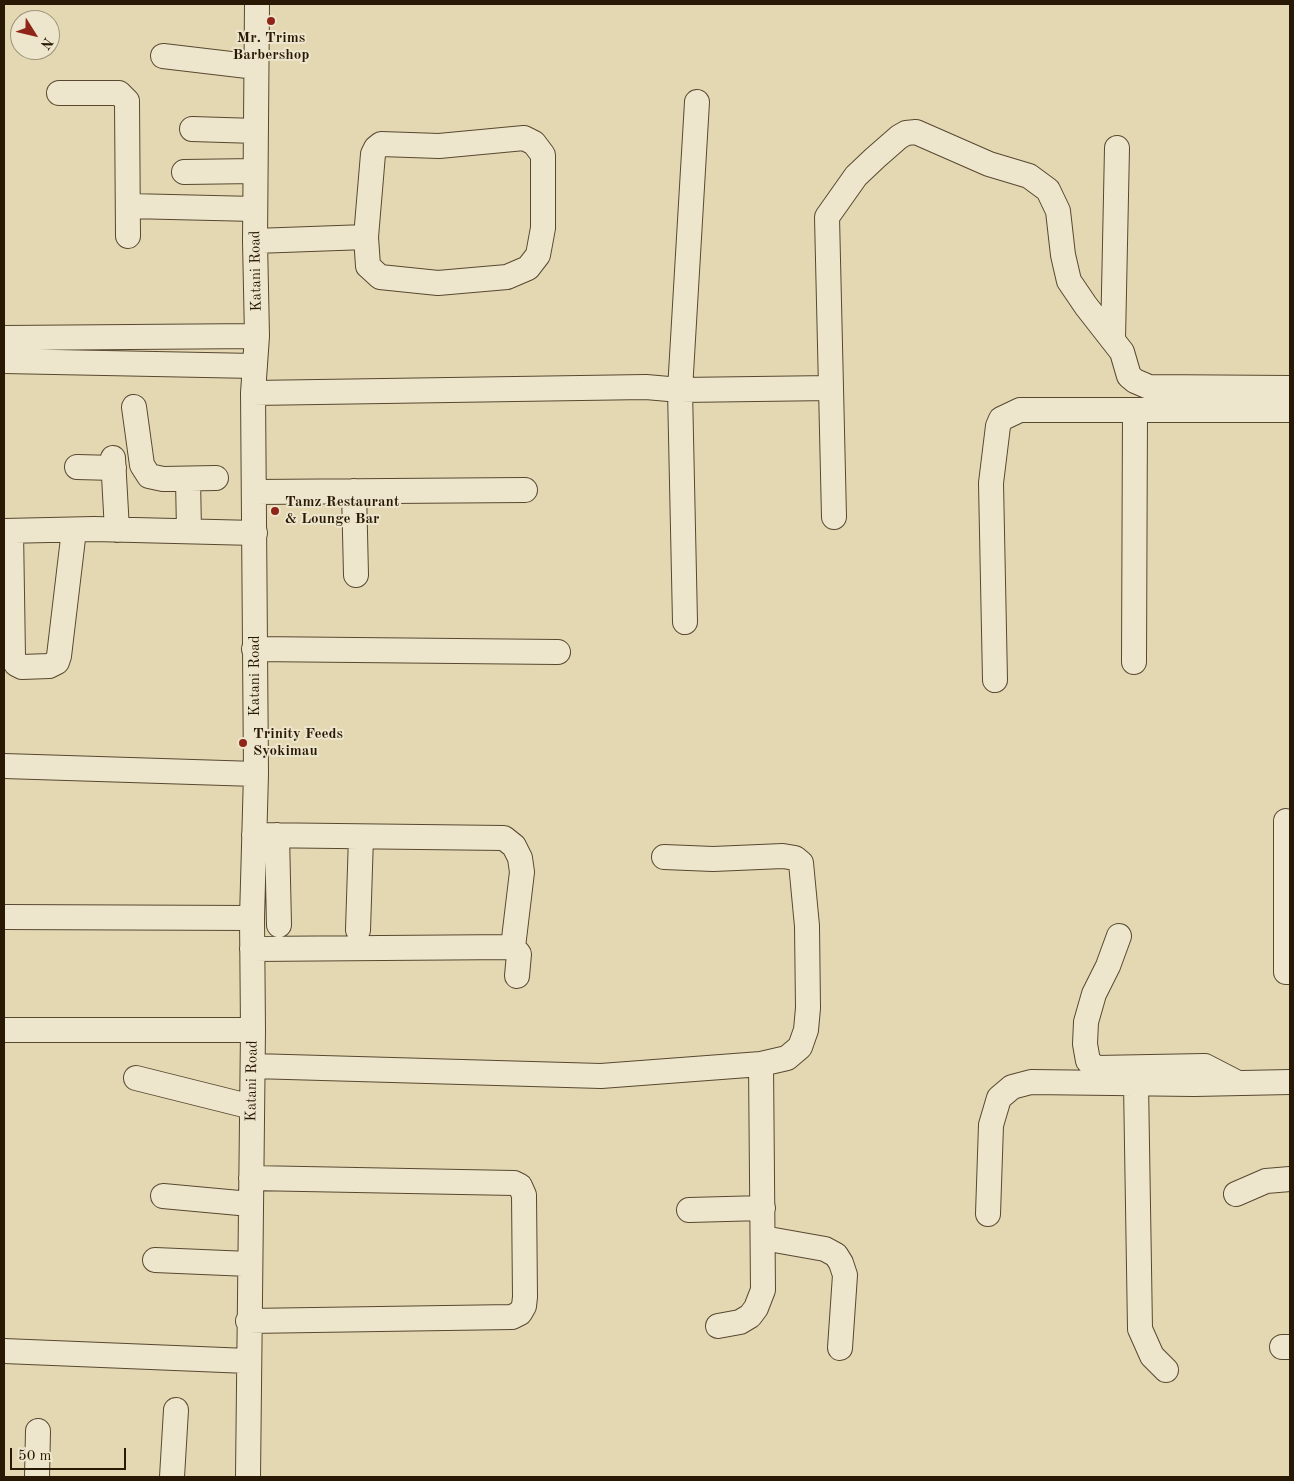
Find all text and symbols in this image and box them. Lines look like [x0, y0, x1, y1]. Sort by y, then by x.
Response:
north arrow [10, 10, 60, 60]
marker: Mr. Trims Barbershop [265, 15, 277, 27]
place label: Mr. Trims Barbershop [233, 29, 309, 64]
text: N [38, 35, 55, 52]
street label: Katani Road [246, 230, 266, 312]
place label: Tamz Restaurant & Lounge Bar [285, 493, 399, 528]
marker: Tamz Restaurant & Lounge Bar [269, 505, 281, 517]
street label: Katani Road [246, 635, 264, 717]
place label: Trinity Feeds Syokimau [253, 725, 343, 760]
marker: Trinity Feeds Syokimau [237, 737, 249, 749]
street label: Katani Road [242, 1040, 262, 1122]
scale bar [12, 1438, 129, 1470]
text: 50 m [18, 1449, 52, 1464]

